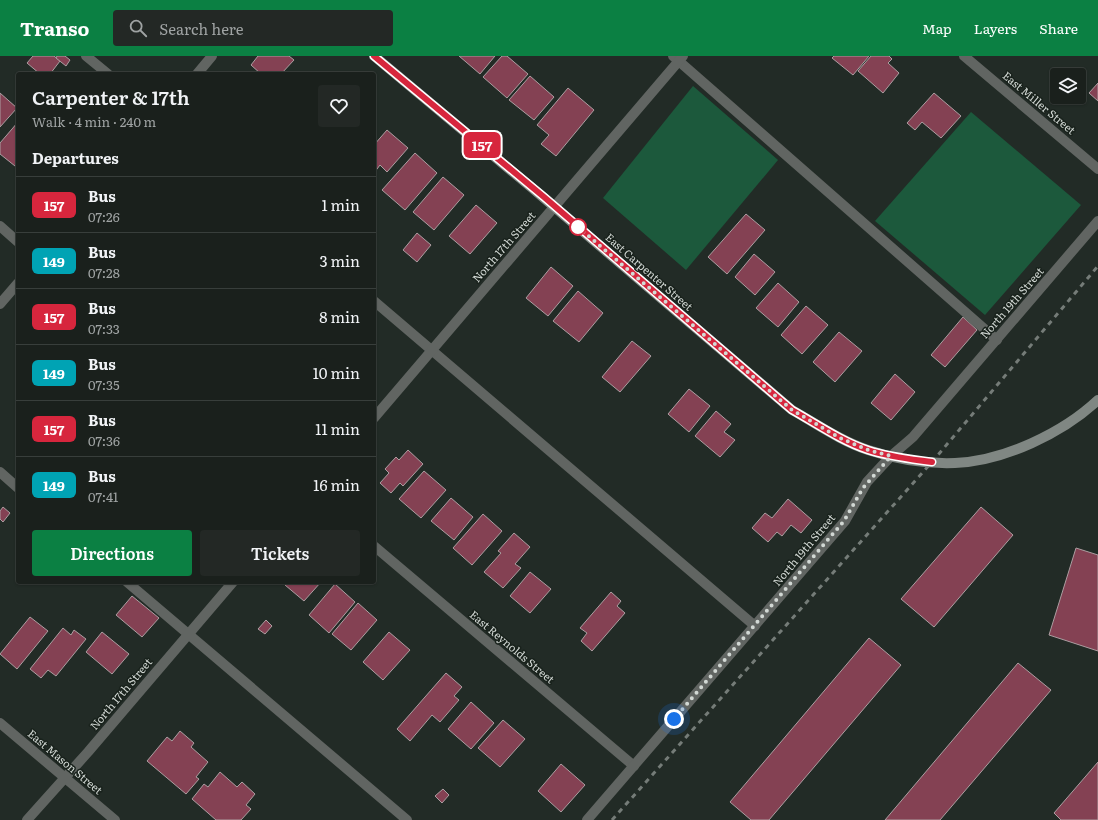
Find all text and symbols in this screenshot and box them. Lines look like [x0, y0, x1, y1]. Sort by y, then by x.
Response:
search box [113, 10, 393, 46]
text: Transo [20, 14, 89, 42]
icon: search [127, 17, 149, 39]
text: Search here [159, 17, 244, 40]
text: Map [922, 18, 952, 38]
text: Layers [974, 18, 1017, 38]
text: Share [1039, 18, 1078, 38]
street label: East Miller Street [1000, 67, 1080, 138]
map controls [1050, 68, 1086, 104]
button: layers [1050, 68, 1086, 104]
text: Carpenter & 17th [32, 83, 190, 111]
button: heart [318, 85, 360, 127]
text: Walk · 4 min · 240 m [32, 112, 156, 131]
line badge: 157 [459, 132, 505, 158]
text: 157 [472, 135, 492, 155]
text: Departures [32, 146, 119, 169]
text: Bus [88, 184, 116, 207]
text: 1 min [321, 193, 360, 216]
text: 157 [44, 195, 64, 215]
text: 07:26 [88, 207, 120, 226]
street label: North 17th Street [468, 207, 539, 285]
unlabelled marker [569, 218, 587, 236]
street label: East Carpenter Street [602, 229, 697, 314]
text: Bus [88, 240, 116, 263]
text: 3 min [319, 249, 360, 272]
text: 149 [43, 251, 65, 271]
text: 07:28 [88, 263, 120, 282]
street label: North 19th Street [976, 263, 1047, 341]
text: Bus [88, 296, 116, 319]
text: 8 min [319, 305, 360, 328]
text: 157 [44, 307, 64, 327]
text: 07:33 [88, 319, 120, 338]
text: Bus [88, 352, 116, 375]
text: 10 min [313, 361, 360, 384]
text: 149 [43, 363, 65, 383]
text: 07:35 [88, 375, 120, 394]
text: Bus [88, 408, 116, 431]
text: 11 min [315, 417, 360, 440]
text: 157 [44, 419, 64, 439]
text: 07:36 [88, 431, 120, 450]
text: Bus [88, 464, 116, 487]
text: 16 min [313, 473, 360, 496]
text: 149 [43, 475, 65, 495]
text: 07:41 [88, 487, 118, 506]
street label: North 19th Street [768, 509, 839, 589]
button: Directions [32, 530, 192, 576]
button: Tickets [200, 530, 360, 576]
street label: East Reynolds Street [467, 606, 559, 687]
street label: North 17th Street [85, 654, 155, 733]
your location [664, 709, 684, 729]
street label: East Mason Street [25, 725, 107, 798]

